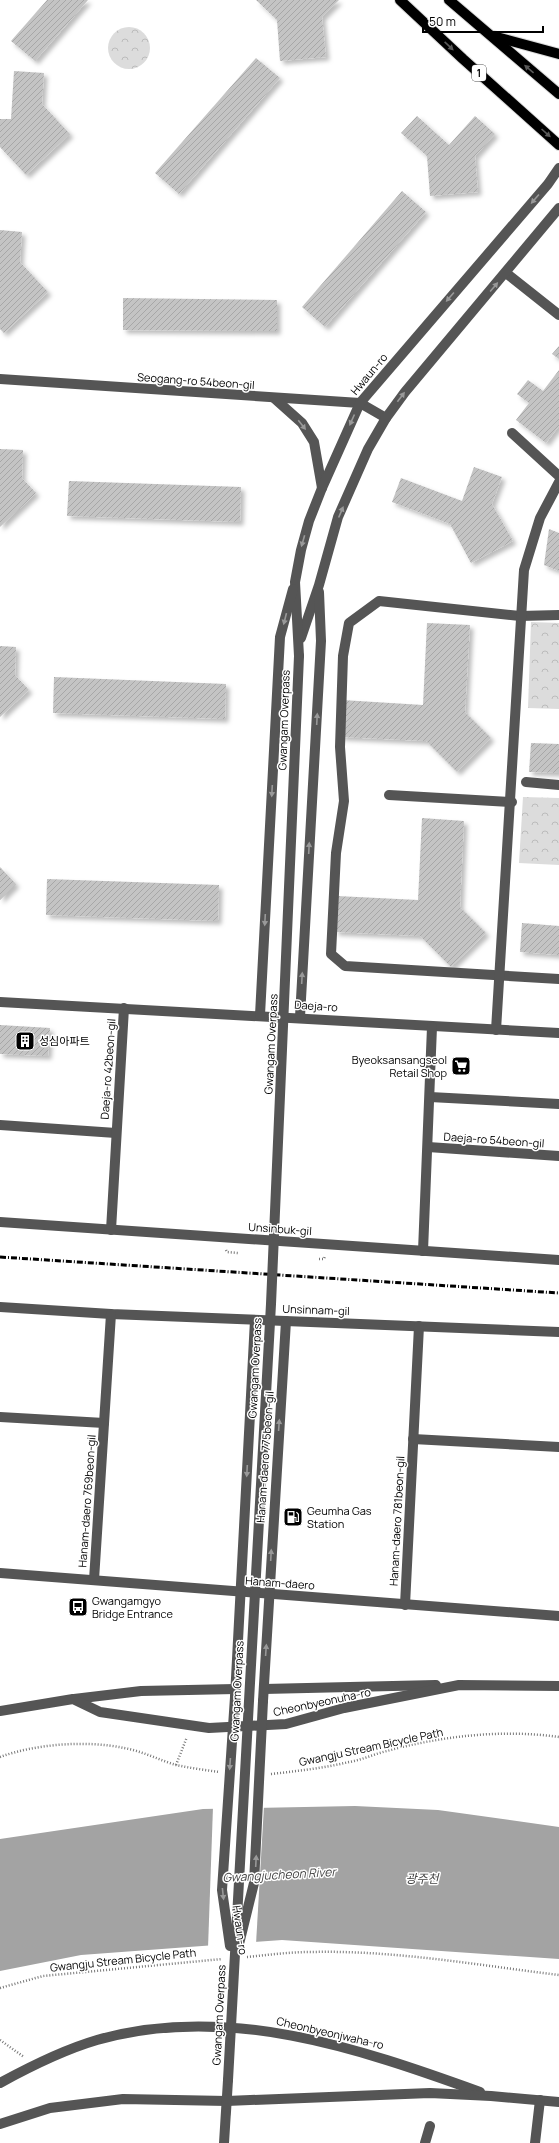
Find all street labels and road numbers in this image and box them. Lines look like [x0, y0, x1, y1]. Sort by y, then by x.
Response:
road number: 1 [472, 65, 486, 81]
street label: Hwaun-ro [347, 349, 391, 398]
street label: Seogang-ro 54beon-gil [137, 369, 255, 392]
street label: Gwangam Overpass [274, 669, 293, 770]
street label: Gwangam Overpass [260, 993, 281, 1095]
street label: Daeja-ro [294, 996, 339, 1015]
street label: Daeja-ro 42beon-gil [96, 1018, 119, 1120]
street label: Daeja-ro 54beon-gil [443, 1128, 545, 1151]
street label: Unsinbuk-gil [248, 1219, 312, 1238]
street label: Unsinnam-gil [282, 1301, 350, 1318]
street label: Gwangam Overpass [244, 1317, 265, 1419]
street label: Hanam-daero 775beon-gil [252, 1391, 277, 1523]
street label: Hanam-daero 769beon-gil [74, 1434, 99, 1568]
street label: Hanam-daero 781beon-gil [386, 1456, 407, 1586]
street label: Hanam-daero [245, 1573, 316, 1592]
street label: Gwangam Overpass [226, 1640, 247, 1742]
street label: Cheonbyeonuha-ro [272, 1684, 373, 1719]
street label: Gwangju Stream Bicycle Path [298, 1724, 444, 1769]
street label: Hwaun-ro [230, 1904, 251, 1956]
street label: Gwangju Stream Bicycle Path [49, 1944, 197, 1975]
street label: Gwangam Overpass [208, 1964, 229, 2066]
street label: Cheonbyeonjwaha-ro [275, 2013, 386, 2052]

